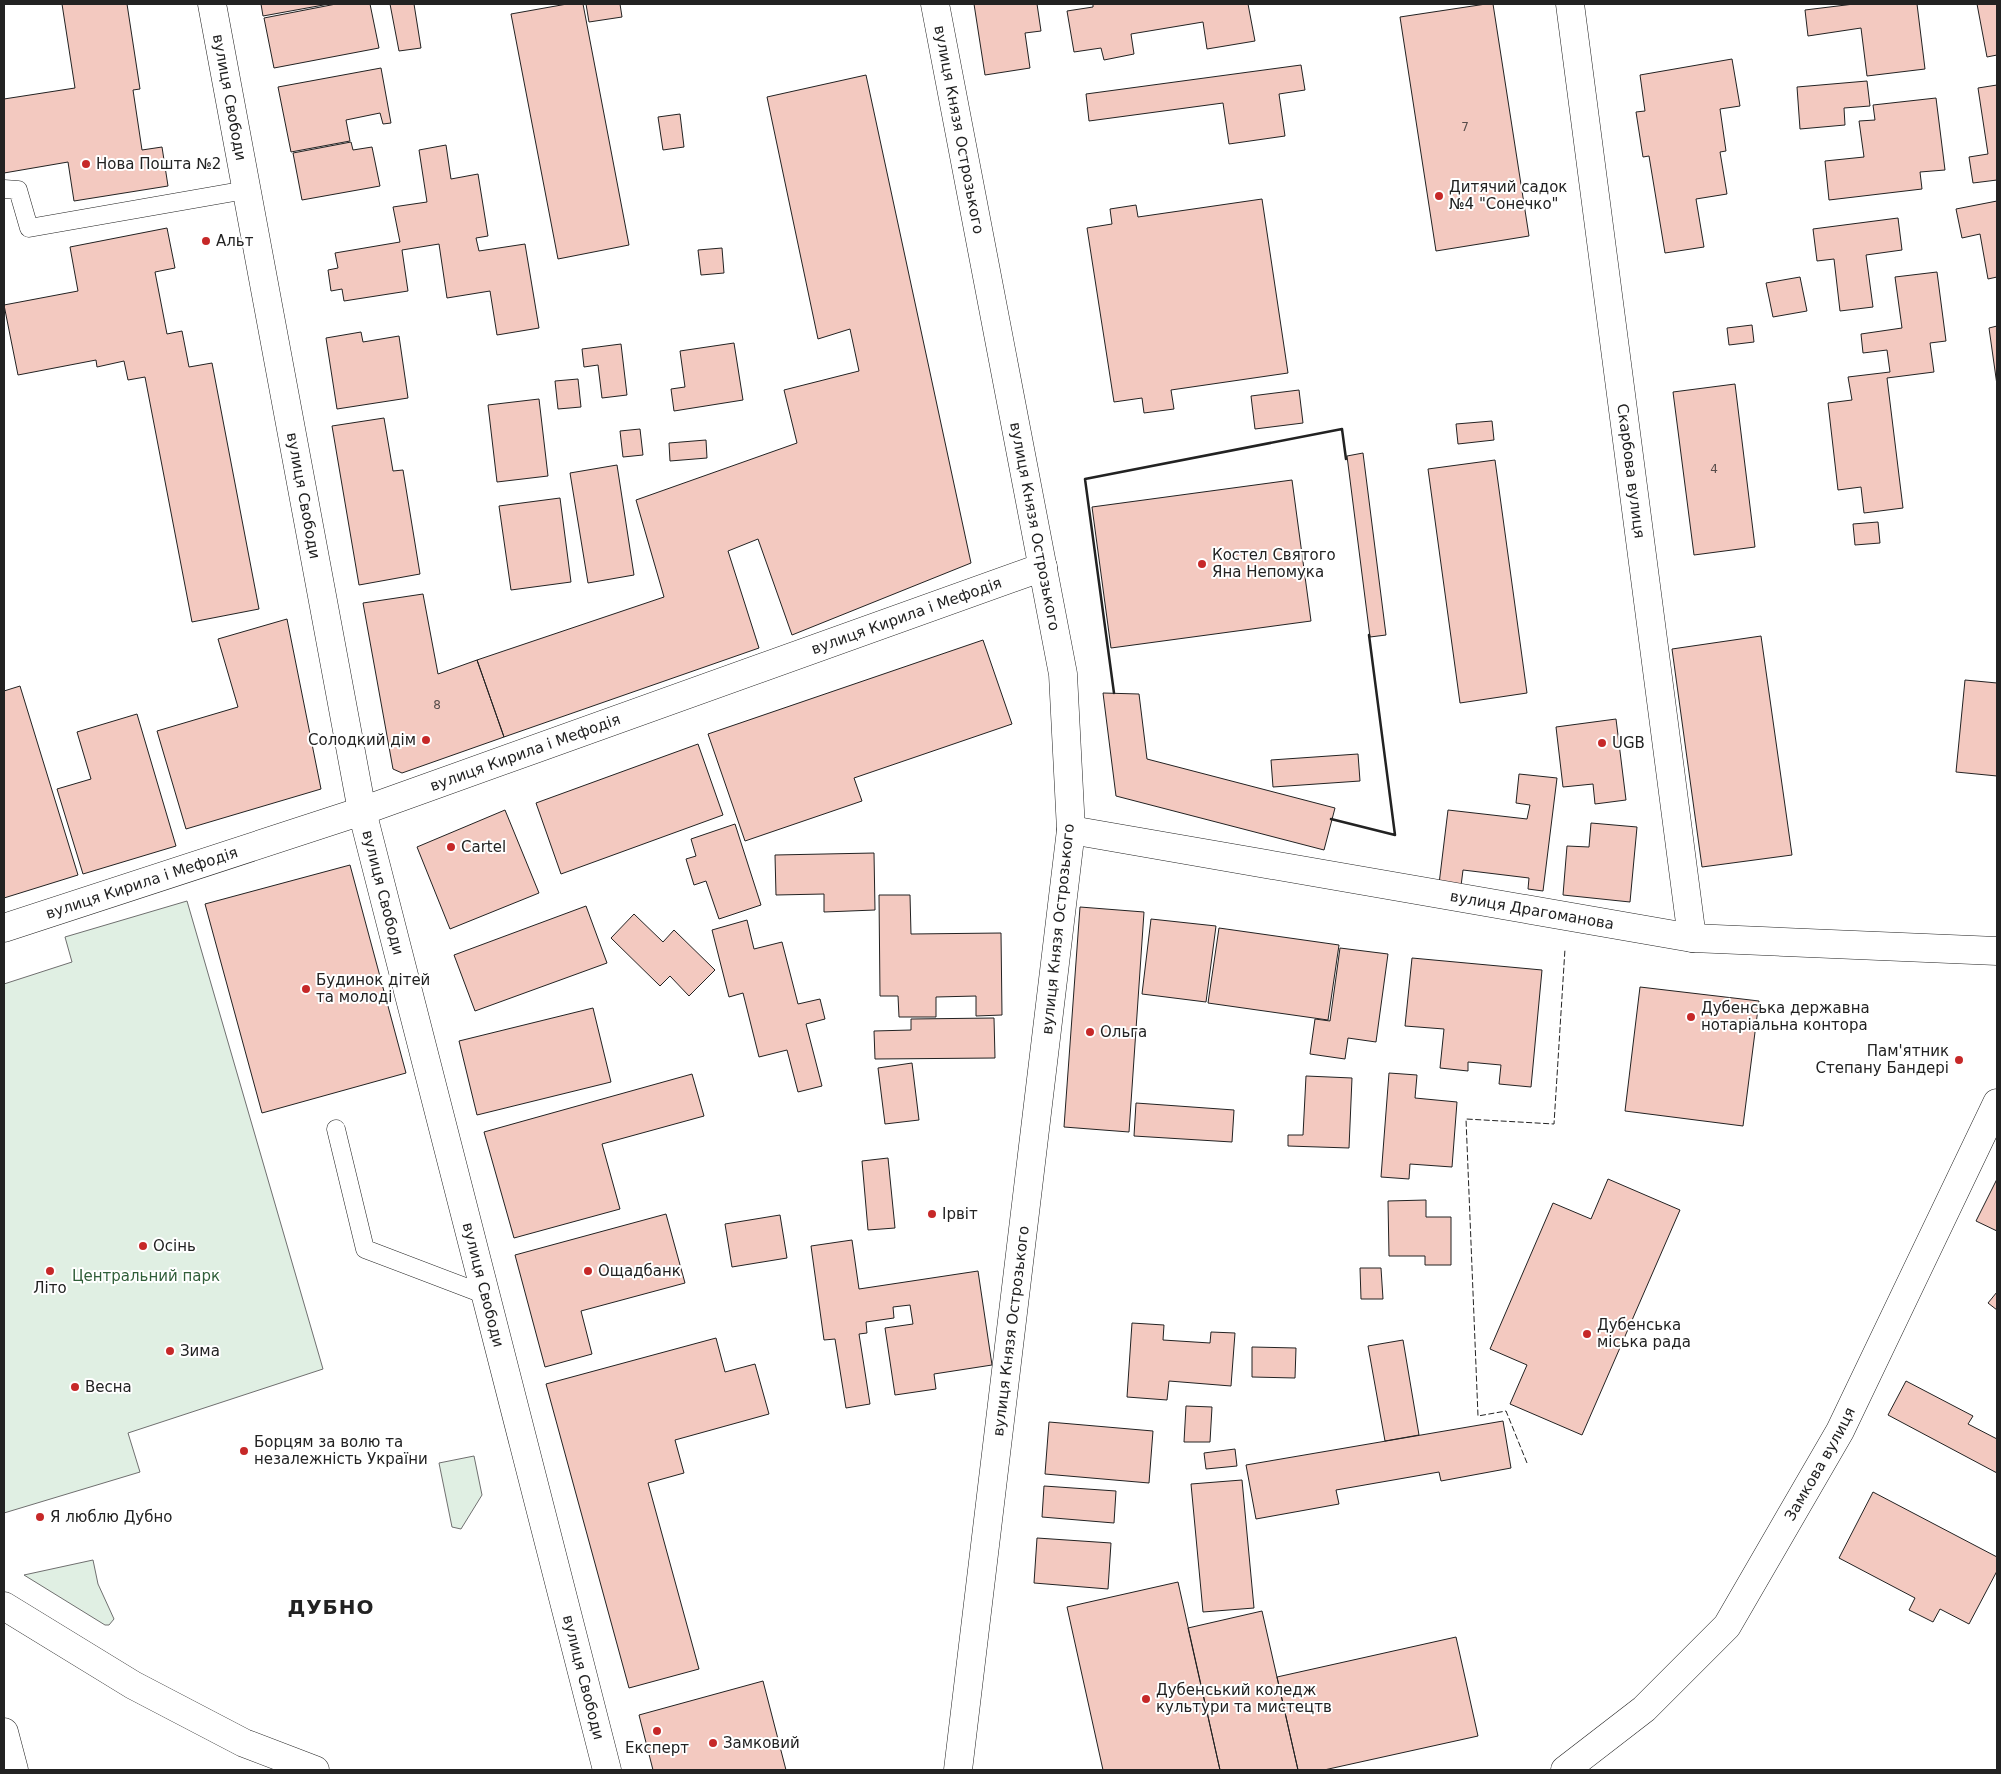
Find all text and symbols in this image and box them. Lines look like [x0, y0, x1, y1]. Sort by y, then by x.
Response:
street label: вулиця Князя Острозького [930, 24, 988, 236]
street label: вулиця Свободи [209, 33, 250, 162]
house number: 7 [1461, 120, 1469, 134]
place label: Нова Пошта №2 [96, 155, 221, 173]
marker: Нова Пошта №2 [80, 158, 92, 170]
place label: Дитячий садок №4 "Сонечко" [1449, 178, 1567, 213]
marker: Дитячий садок №4 "Сонечко" [1433, 190, 1445, 202]
place label: Альт [216, 232, 254, 250]
marker: Альт [200, 235, 212, 247]
street label: Скарбова вулиця [1613, 402, 1649, 540]
street label: вулиця Князя Острозького [1006, 421, 1064, 632]
street label: вулиця Свободи [283, 431, 324, 560]
house number: 4 [1710, 462, 1718, 476]
place label: Костел Святого Яна Непомука [1212, 546, 1336, 581]
marker: Костел Святого Яна Непомука [1196, 558, 1208, 570]
street label: вулиця Кирила і Мефодія [809, 574, 1004, 658]
house number: 8 [433, 698, 441, 712]
street label: вулиця Кирила і Мефодія [428, 710, 623, 795]
place label: Солодкий дім [308, 731, 416, 749]
marker: Солодкий дім [420, 734, 432, 746]
place label: UGB [1612, 734, 1645, 752]
marker: UGB [1596, 737, 1608, 749]
street label: вулиця Князя Острозького [1038, 823, 1078, 1035]
street label: вулиця Свободи [358, 828, 407, 957]
place label: Cartel [461, 838, 506, 856]
marker: Cartel [445, 841, 457, 853]
street label: вулиця Кирила і Мефодія [43, 843, 240, 923]
street label: вулиця Драгоманова [1449, 887, 1616, 933]
place label: Будинок дітей та молоді [316, 971, 430, 1006]
marker: Будинок дітей та молоді [300, 983, 312, 995]
place label: Дубенська державна нотаріальна контора [1701, 999, 1870, 1034]
marker: Дубенська державна нотаріальна контора [1685, 1011, 1697, 1023]
place label: Ольга [1100, 1023, 1147, 1041]
marker: Ольга [1084, 1026, 1096, 1038]
place label: Пам'ятник Степану Бандері [1816, 1042, 1949, 1077]
marker: Пам'ятник Степану Бандері [1953, 1054, 1965, 1066]
place label: Ірвіт [942, 1205, 978, 1223]
marker: Ірвіт [926, 1208, 938, 1220]
street label: вулиця Свободи [458, 1221, 508, 1349]
street label: вулиця Князя Острозького [989, 1225, 1033, 1437]
place label: Осінь [153, 1237, 196, 1255]
marker: Осінь [137, 1240, 149, 1252]
place label: Ощадбанк [598, 1262, 681, 1280]
marker: Літо [44, 1265, 56, 1277]
marker: Ощадбанк [582, 1265, 594, 1277]
park label: Центральний парк [72, 1267, 220, 1285]
place label: Літо [33, 1279, 67, 1297]
place label: Дубенська міська рада [1597, 1316, 1691, 1351]
marker: Дубенська міська рада [1581, 1328, 1593, 1340]
place label: Зима [180, 1342, 220, 1360]
marker: Зима [164, 1345, 176, 1357]
place label: Весна [85, 1378, 132, 1396]
marker: Весна [69, 1381, 81, 1393]
street label: Замкова вулиця [1781, 1404, 1859, 1524]
place label: Борцям за волю та незалежність України [254, 1433, 428, 1468]
marker: Борцям за волю та незалежність України [238, 1445, 250, 1457]
place label: Я люблю Дубно [50, 1508, 172, 1526]
marker: Я люблю Дубно [34, 1511, 46, 1523]
district label: ДУБНО [287, 1595, 375, 1619]
street label: вулиця Свободи [559, 1613, 608, 1742]
place label: Дубенський коледж культури та мистецтв [1156, 1681, 1332, 1716]
marker: Дубенський коледж культури та мистецтв [1140, 1693, 1152, 1705]
marker: Експерт [651, 1725, 663, 1737]
place label: Замковий [723, 1734, 800, 1752]
marker: Замковий [707, 1737, 719, 1749]
place label: Експерт [625, 1739, 689, 1757]

